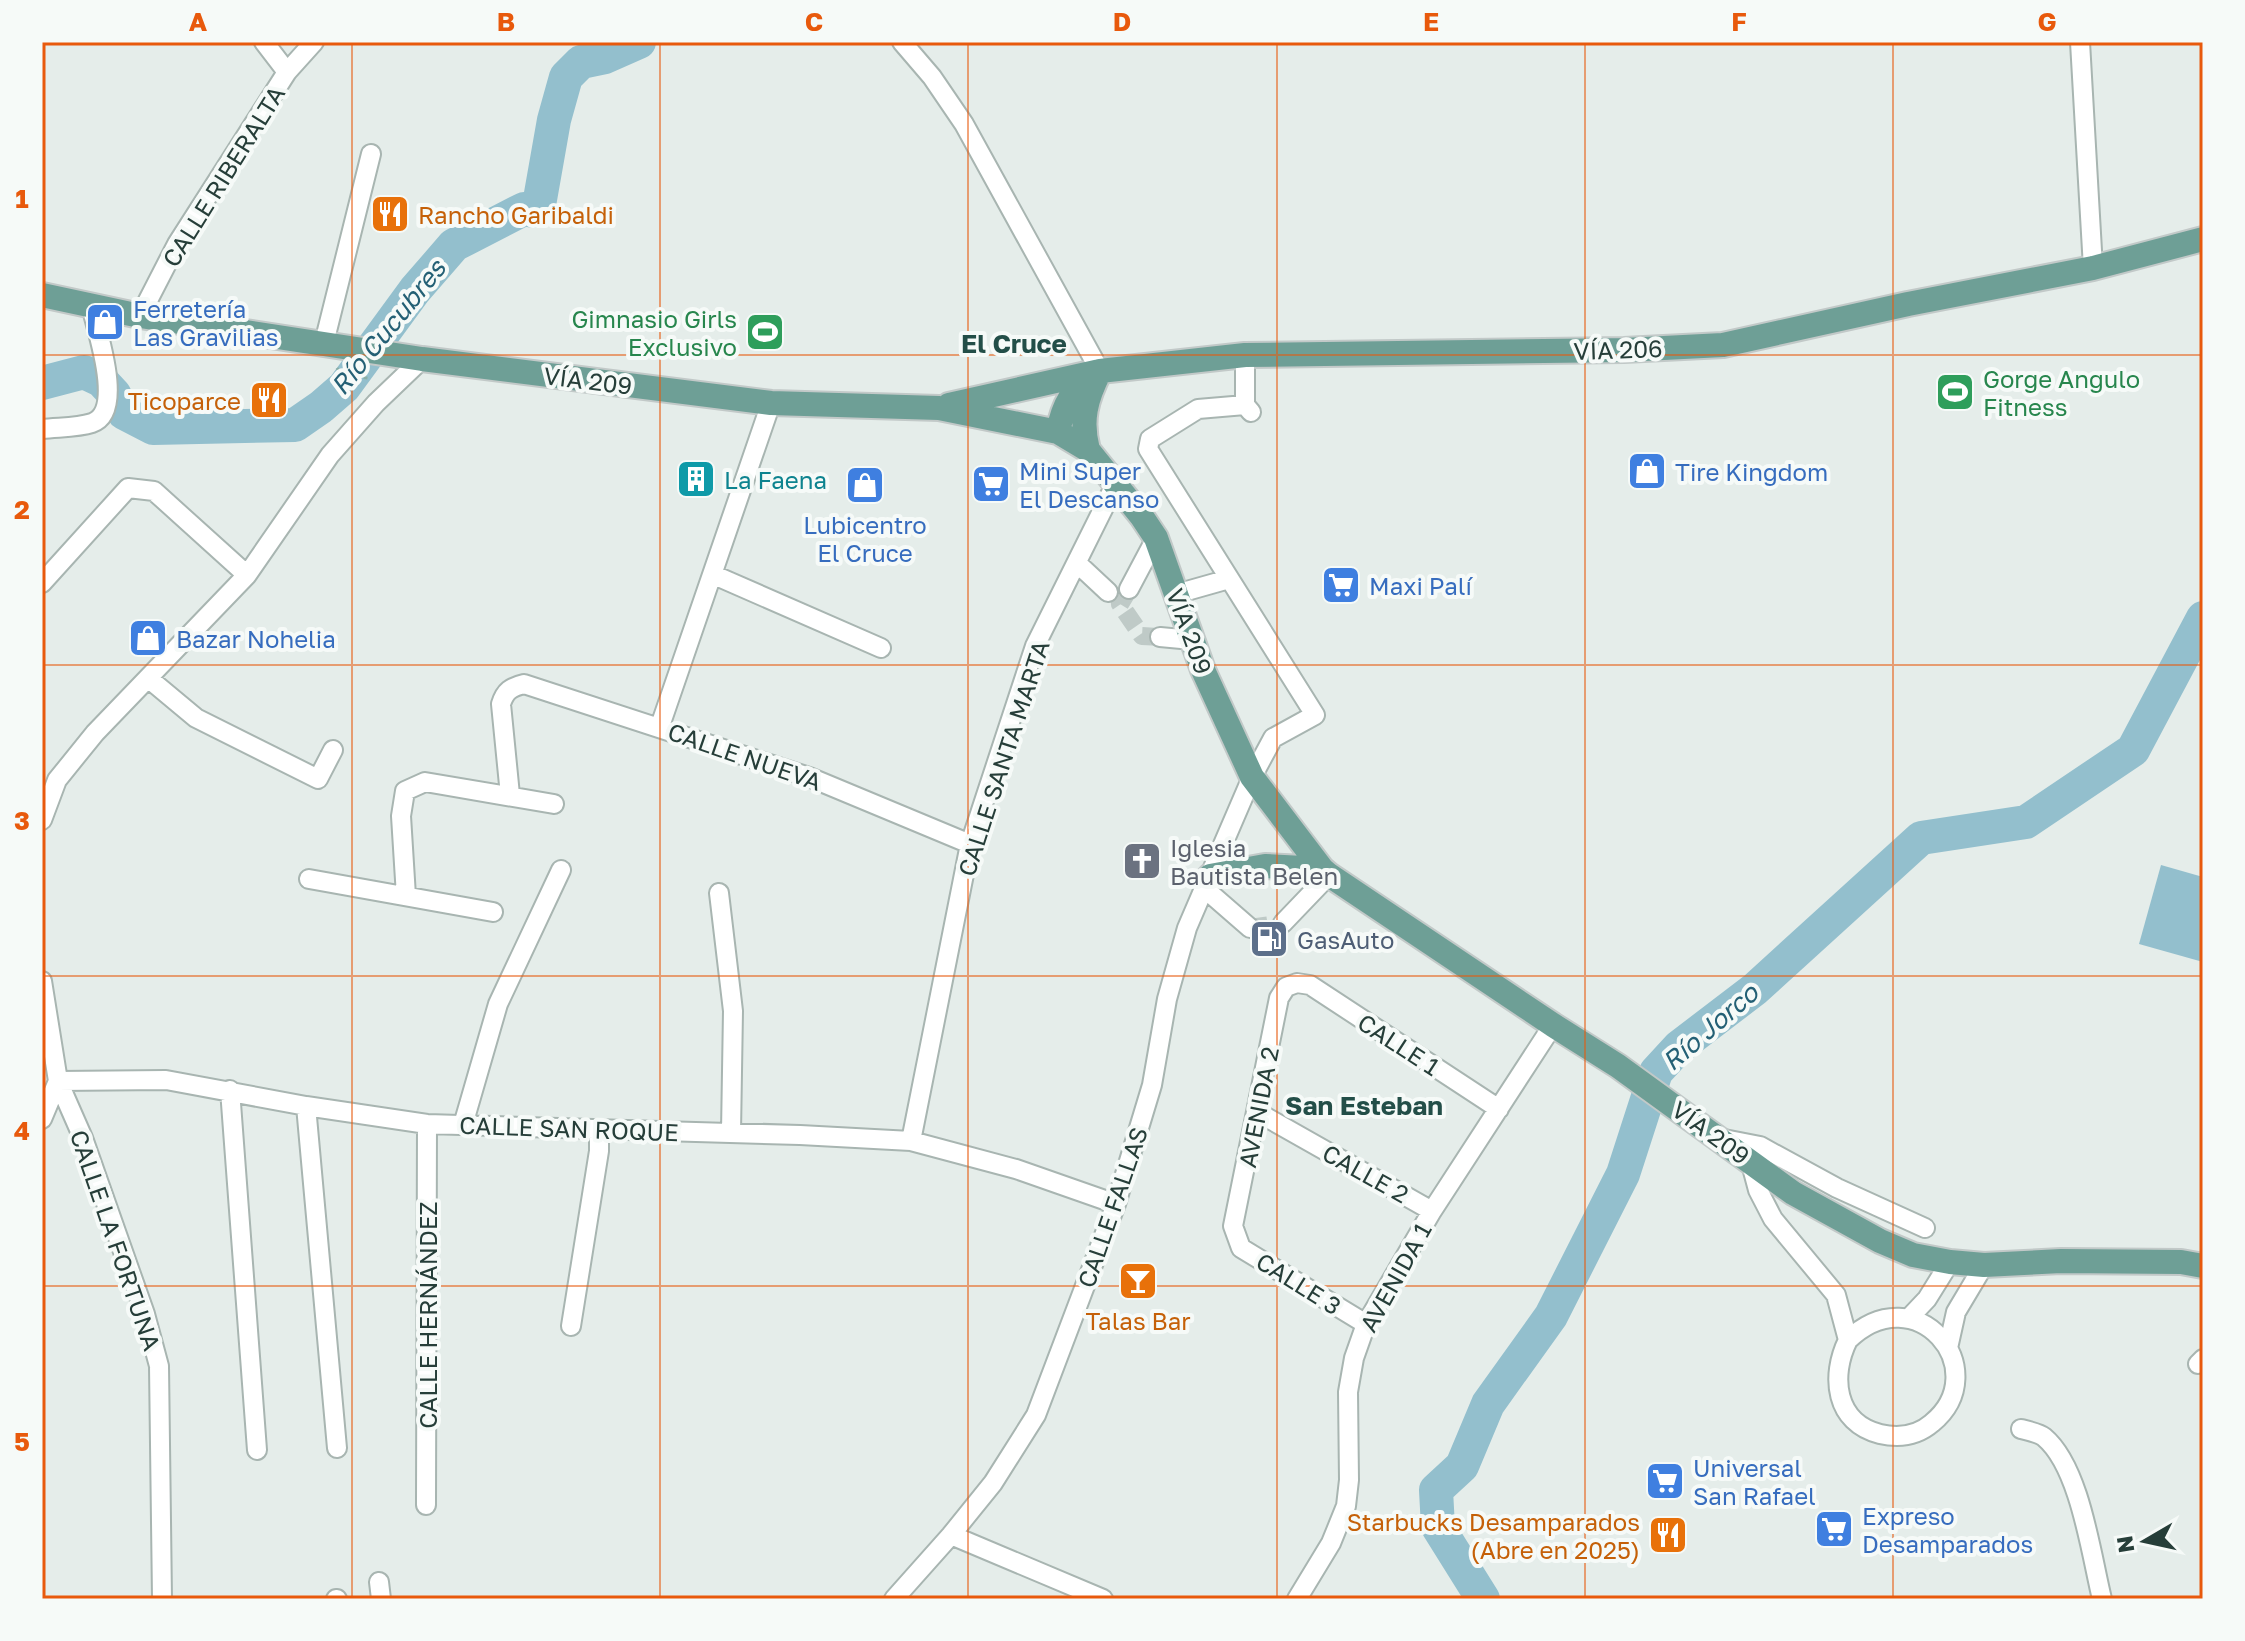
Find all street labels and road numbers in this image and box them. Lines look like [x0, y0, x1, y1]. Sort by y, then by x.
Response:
street label: CALLE RIBERALTA [156, 80, 290, 272]
street label: VÍA 206 [1573, 333, 1663, 365]
street label: VÍA 209 [542, 360, 634, 400]
street label: VÍA 209 [1161, 584, 1219, 678]
street label: CALLE SANTA MARTA [951, 636, 1055, 880]
street label: CALLE NUEVA [664, 716, 826, 796]
street label: CALLE 1 [1353, 1007, 1445, 1081]
street label: AVENIDA 2 [1232, 1044, 1284, 1170]
street label: VÍA 209 [1666, 1094, 1756, 1170]
street label: CALLE SAN ROQUE [459, 1110, 679, 1146]
street label: CALLE FALLAS [1071, 1123, 1153, 1291]
street label: CALLE LA FORTUNA [65, 1126, 167, 1354]
street label: CALLE 2 [1318, 1138, 1414, 1208]
street label: CALLE HERNÁNDEZ [413, 1201, 442, 1429]
street label: AVENIDA 1 [1353, 1217, 1437, 1337]
street label: CALLE 3 [1251, 1246, 1347, 1320]

